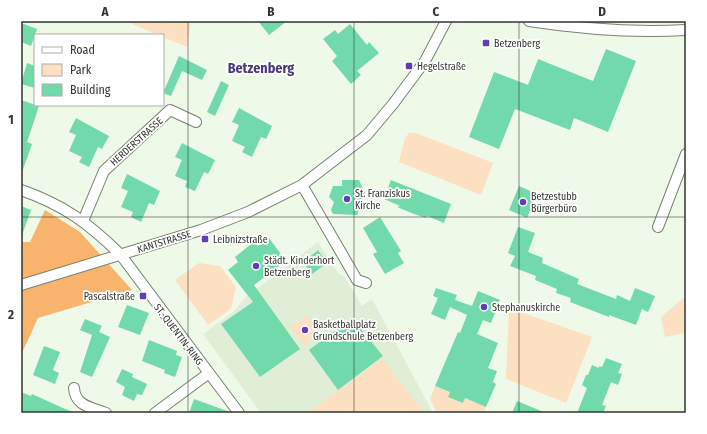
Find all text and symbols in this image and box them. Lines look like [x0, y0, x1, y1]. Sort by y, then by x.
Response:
text: A [100, 4, 109, 19]
text: B [267, 4, 275, 19]
text: C [433, 4, 440, 19]
text: D [598, 4, 606, 19]
legend [34, 34, 164, 106]
marker: Betzenberg [481, 38, 491, 48]
place label: Betzenberg [494, 38, 540, 50]
text: Road [70, 43, 95, 57]
district label: Betzenberg [228, 60, 294, 77]
marker: Hegelstraße [404, 61, 414, 71]
place label: Hegelstraße [417, 61, 466, 73]
text: Park [70, 63, 92, 77]
text: Building [70, 83, 111, 97]
text: 1 [8, 112, 14, 127]
street label: HERDERSTRASSE [108, 115, 166, 169]
place label: St. Franziskus Kirche [355, 188, 410, 212]
place label: Betzestubb Bürgerbüro [531, 191, 577, 215]
marker: St. Franziskus Kirche [342, 194, 352, 204]
marker: Betzestubb Bürgerbüro [518, 197, 528, 207]
street label: KANTSTRASSE [136, 228, 193, 256]
marker: Leibnizstraße [200, 234, 210, 244]
place label: Leibnizstraße [213, 234, 268, 246]
place label: Städt. Kinderhort Betzenberg [264, 255, 335, 279]
marker: Städt. Kinderhort Betzenberg [251, 261, 261, 271]
place label: Pascalstraße [84, 291, 135, 303]
marker: Pascalstraße [138, 291, 148, 301]
street label: ST.-QUENTIN-RING [151, 301, 205, 368]
marker: Stephanuskirche [479, 302, 489, 312]
place label: Stephanuskirche [492, 302, 560, 314]
text: 2 [7, 307, 14, 322]
place label: Basketballplatz Grundschule Betzenberg [313, 319, 413, 343]
marker: Basketballplatz Grundschule Betzenberg [300, 325, 310, 335]

